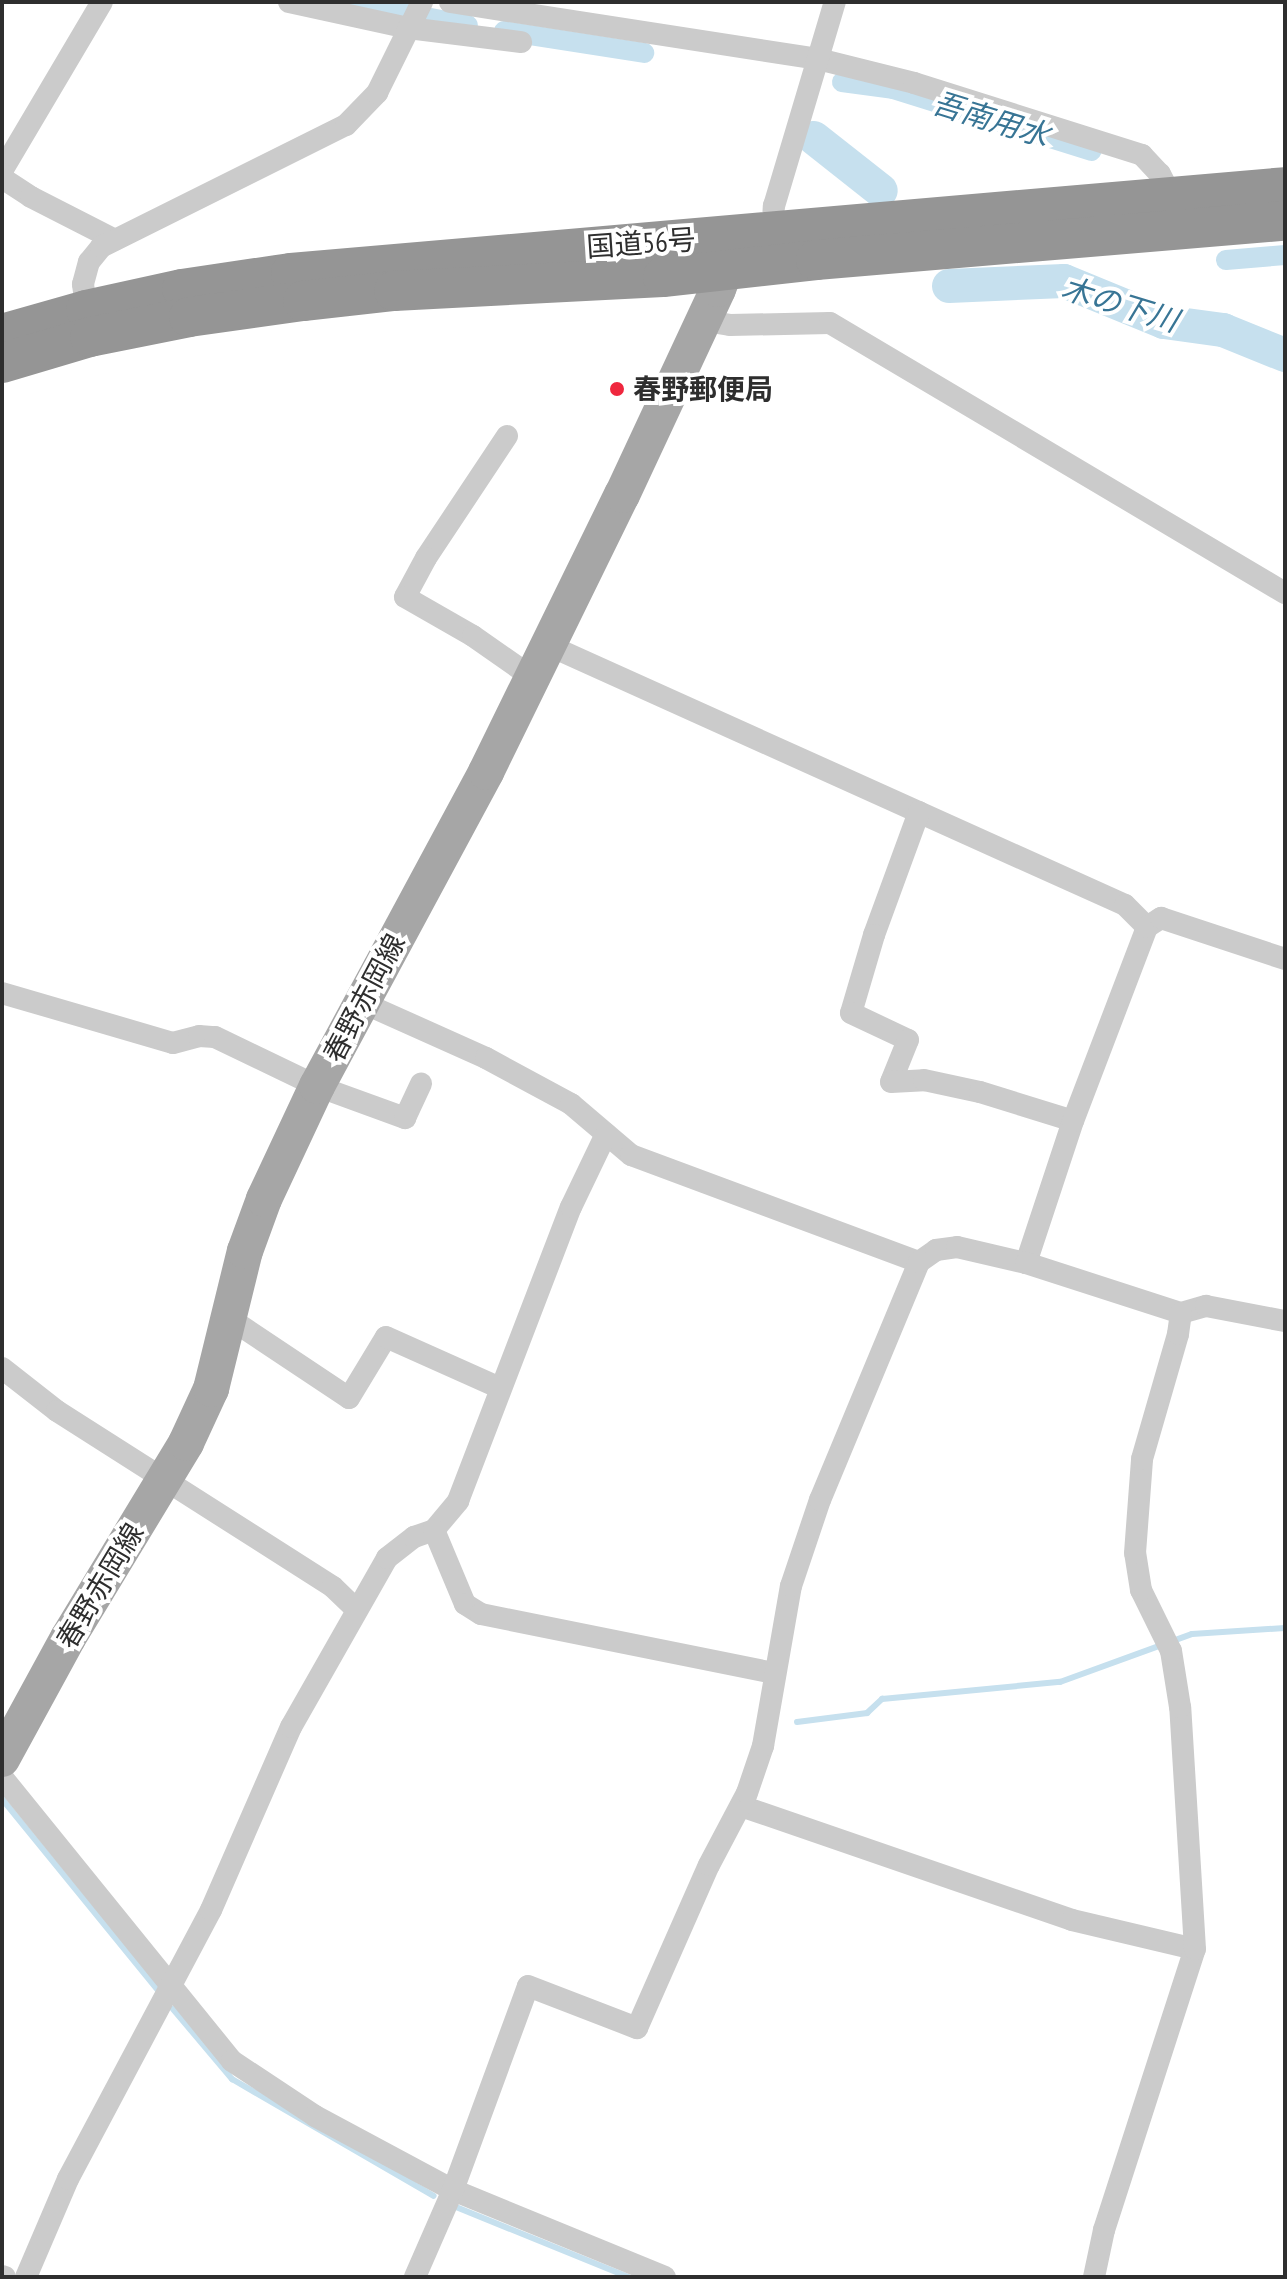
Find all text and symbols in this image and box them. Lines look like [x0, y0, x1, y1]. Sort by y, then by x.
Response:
water label: 吾南用水 [928, 84, 1054, 154]
street label: 国道56号 [585, 222, 697, 264]
water label: 木の下川 [1057, 269, 1183, 339]
place label: 春野郵便局 [633, 372, 773, 406]
marker: 春野郵便局 [608, 380, 626, 398]
street label: 春野赤岡線 [316, 928, 412, 1068]
street label: 春野赤岡線 [50, 1517, 150, 1655]

